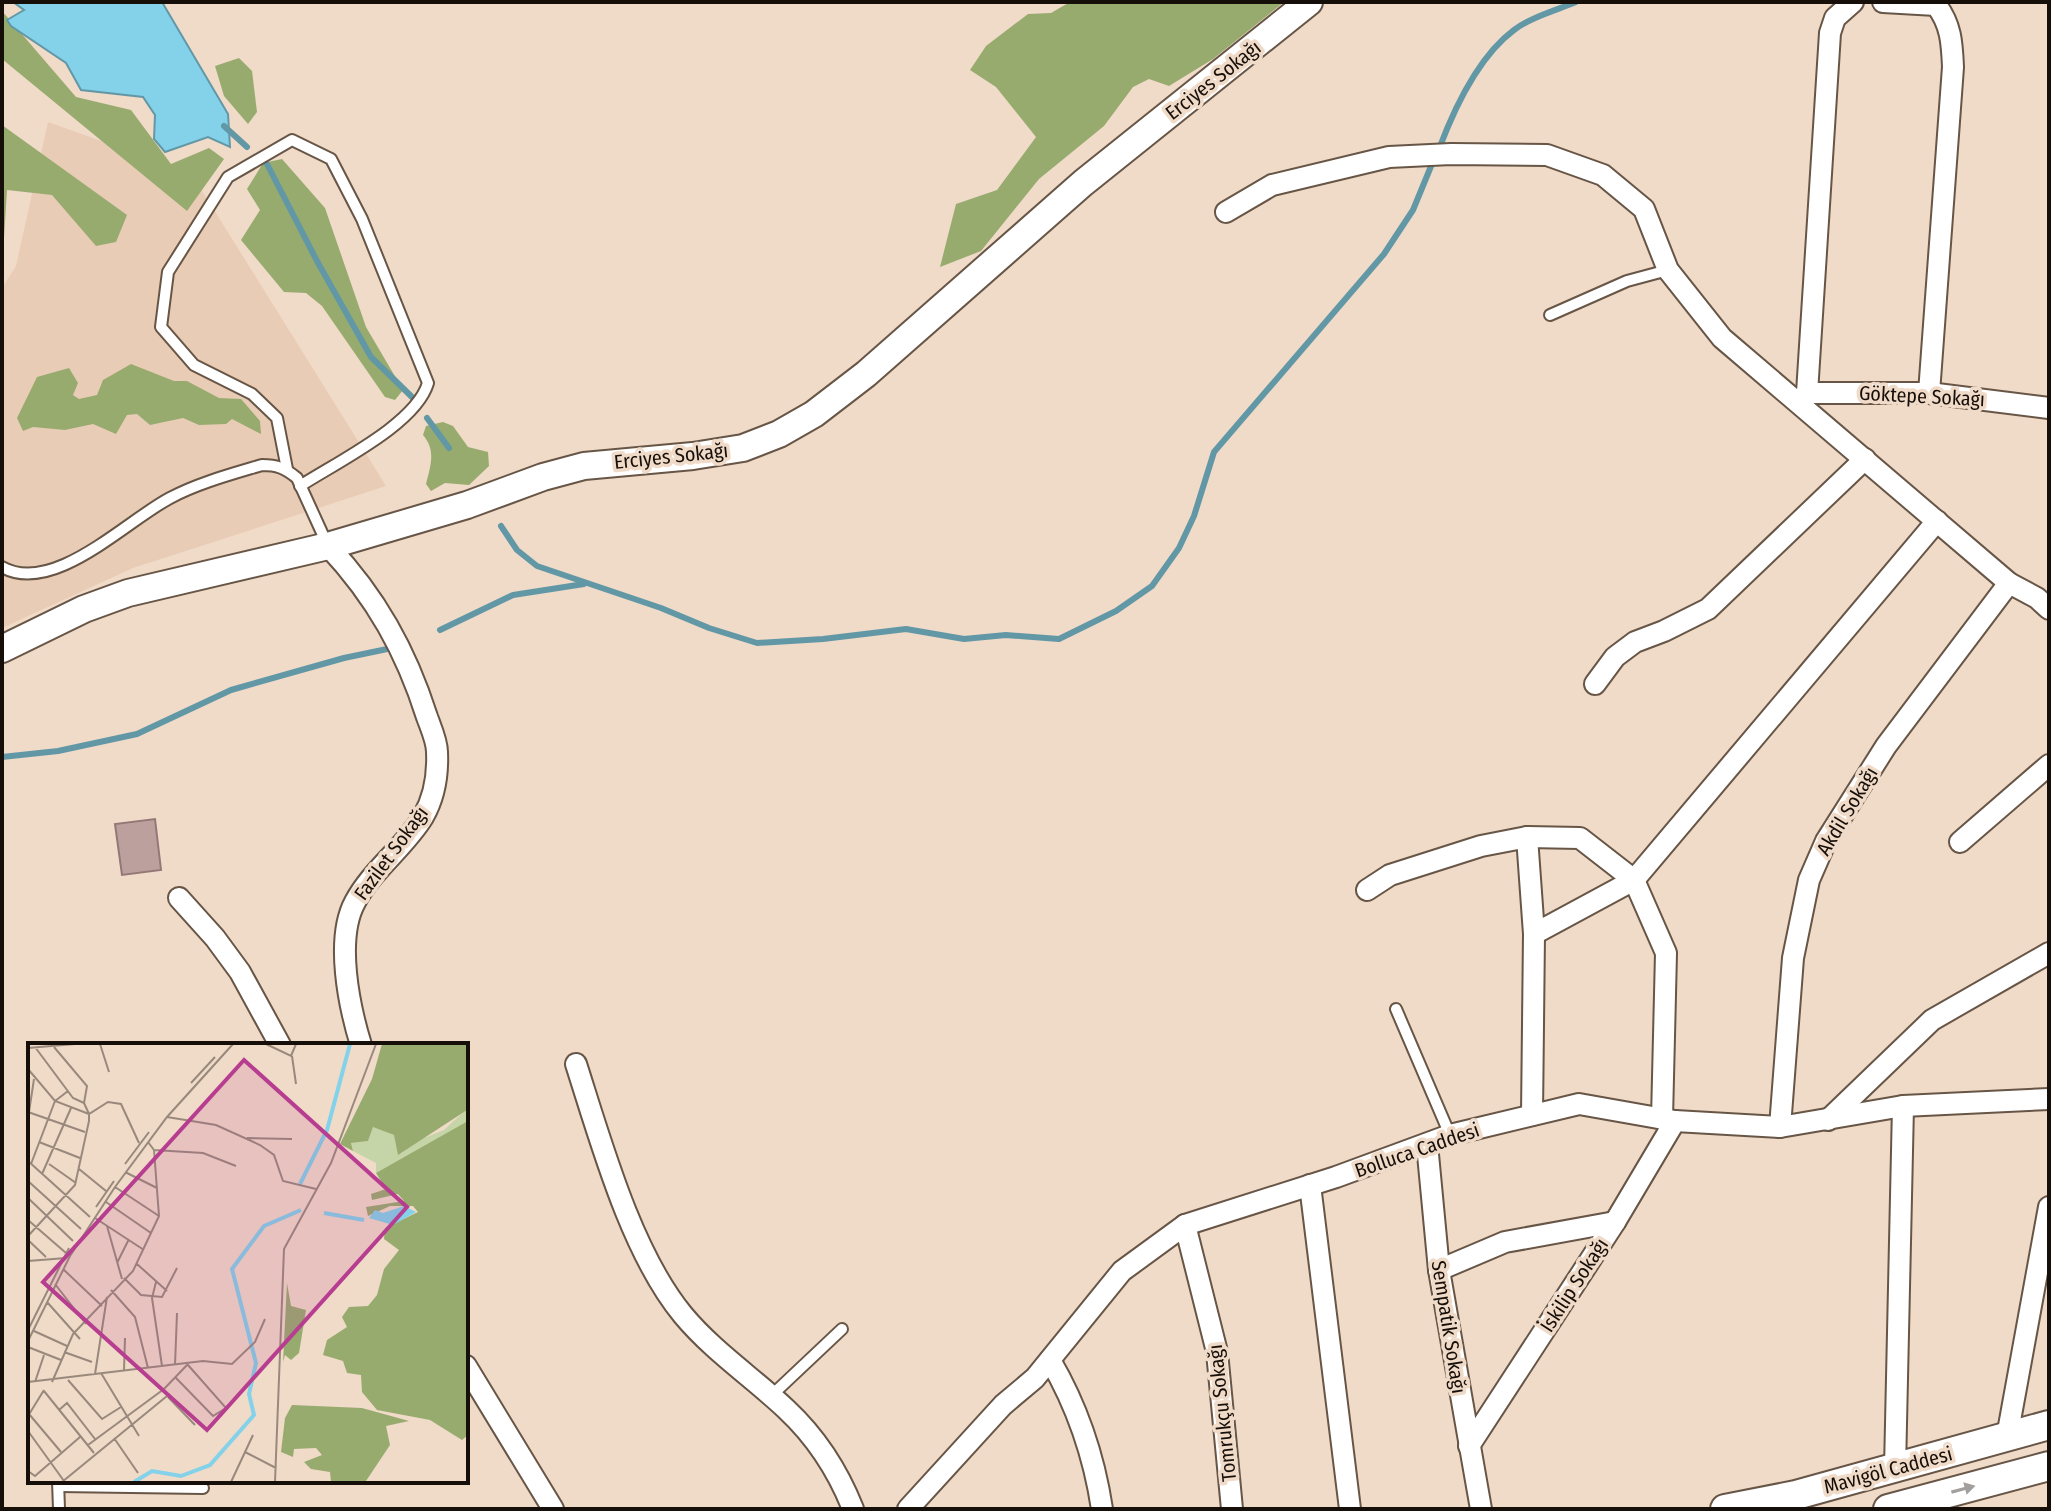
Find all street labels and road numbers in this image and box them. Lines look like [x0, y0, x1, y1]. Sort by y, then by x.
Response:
street label: Erciyes Sokağı [1160, 35, 1266, 125]
street label: Göktepe Sokağı [1858, 381, 1986, 411]
street label: Erciyes Sokağı [613, 438, 729, 474]
street label: Akdil Sokağı [1811, 762, 1883, 860]
street label: Fazilet Sokağı [349, 801, 433, 905]
street label: Bolluca Caddesi [1352, 1117, 1482, 1183]
street label: İskilip Sokağı [1535, 1233, 1613, 1337]
street label: Sempatik Sokağı [1427, 1259, 1471, 1395]
street label: Tomrukçu Sokağı [1203, 1343, 1241, 1483]
street label: Mavigöl Caddesi [1821, 1441, 1955, 1499]

